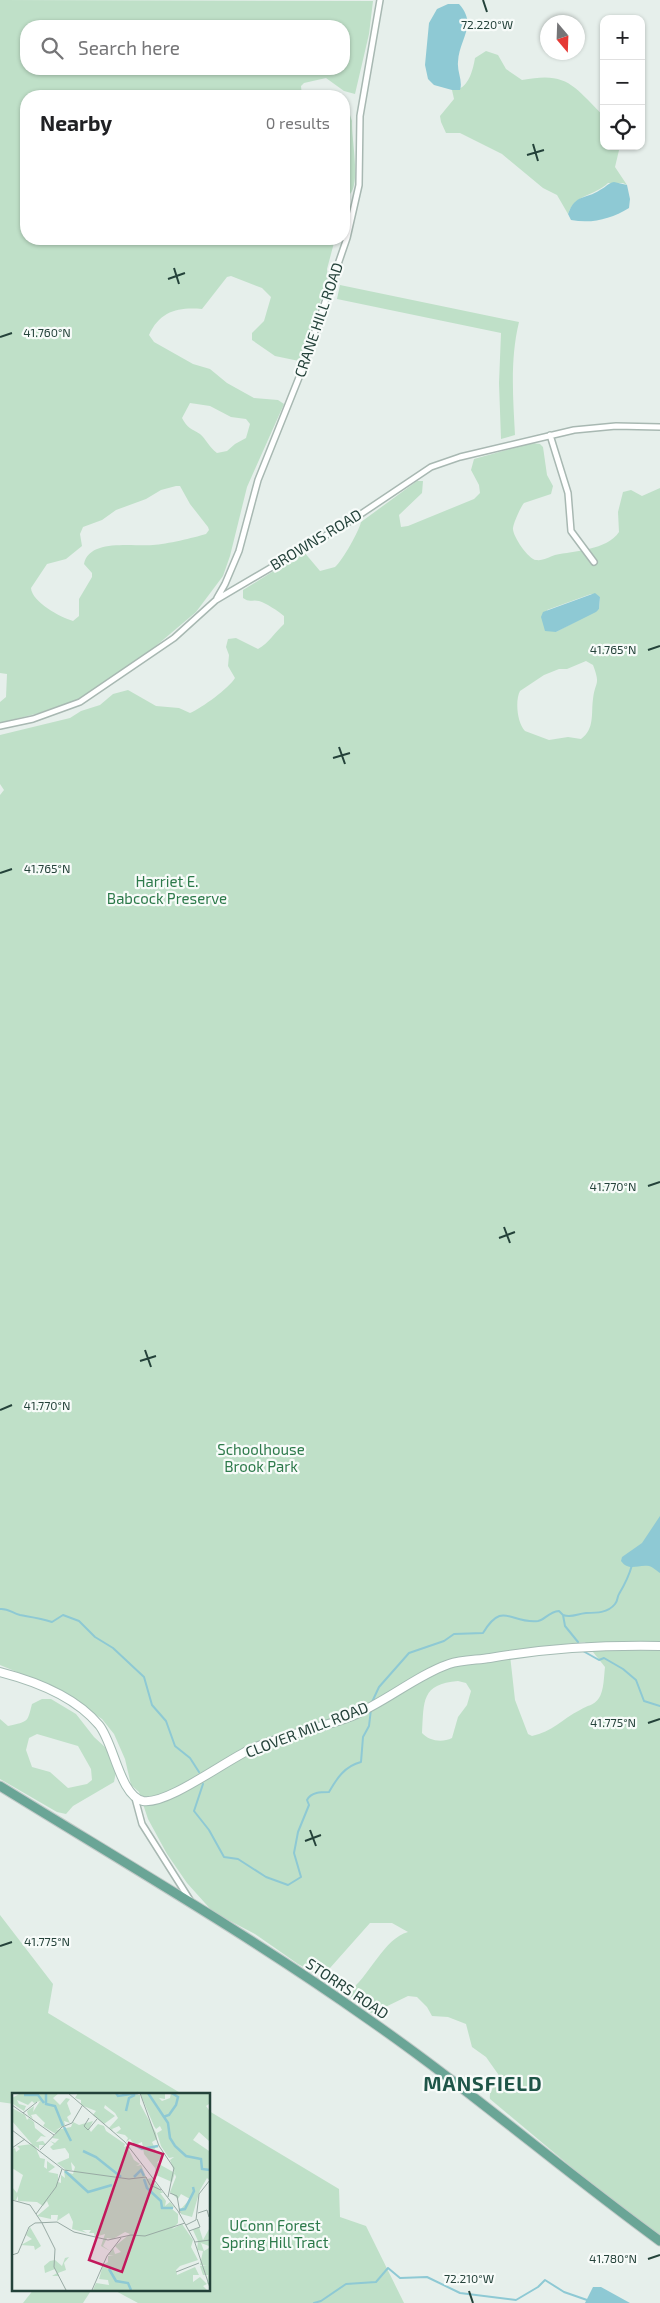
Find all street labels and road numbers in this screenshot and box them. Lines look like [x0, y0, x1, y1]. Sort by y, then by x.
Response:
street label: CRANE HILL ROAD [290, 260, 346, 380]
street label: BROWNS ROAD [266, 505, 365, 574]
street label: CLOVER MILL ROAD [243, 1697, 371, 1761]
street label: STORRS ROAD [303, 1954, 392, 2022]

